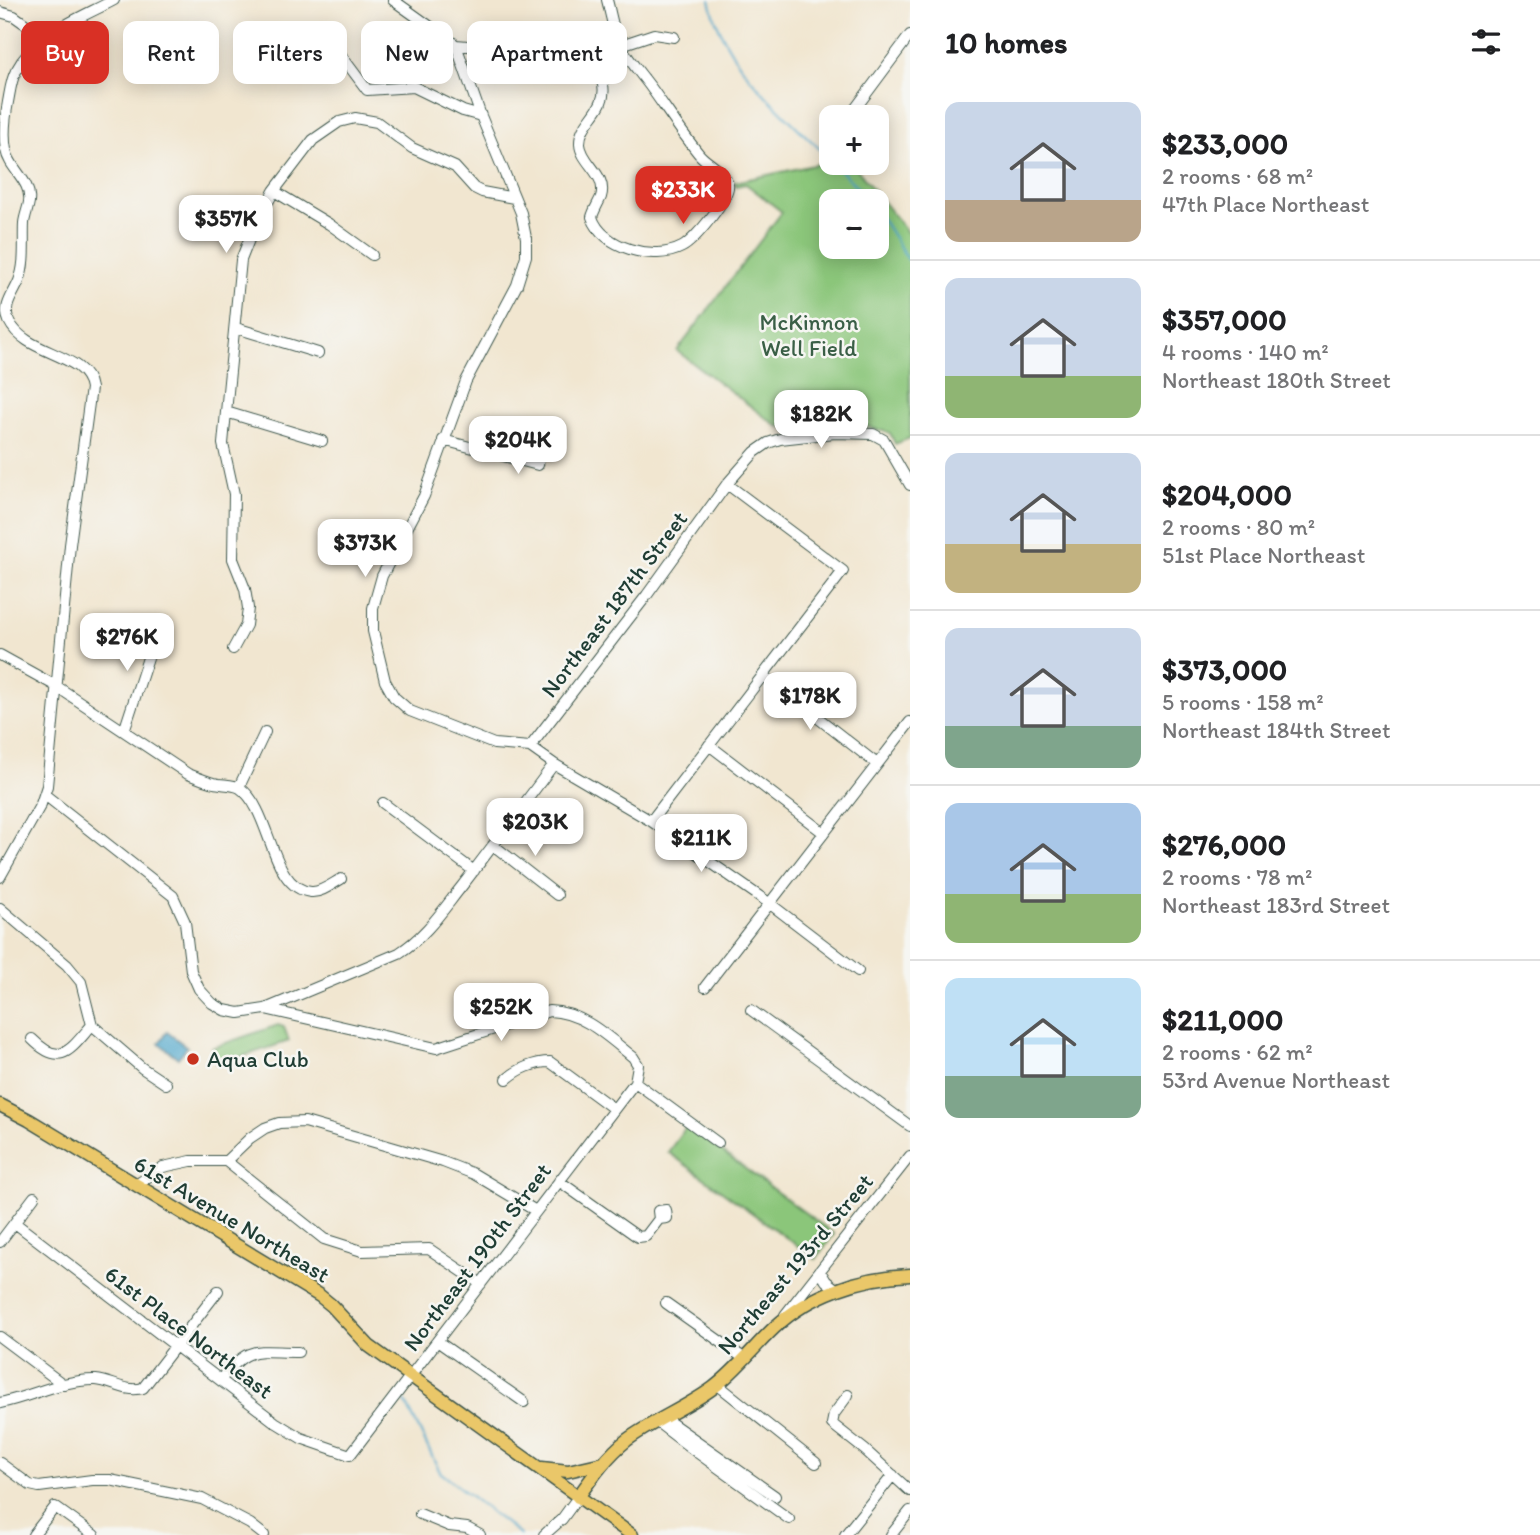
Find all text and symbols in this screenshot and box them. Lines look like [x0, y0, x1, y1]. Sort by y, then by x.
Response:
chip: Buy [21, 21, 109, 84]
chip: Rent [123, 21, 219, 84]
chip: Filters [233, 21, 347, 84]
chip: New [361, 21, 453, 84]
chip: Apartment [467, 21, 627, 84]
icon: filters [1467, 23, 1505, 61]
text: 10 homes [945, 24, 1068, 61]
map controls [819, 105, 889, 259]
button: + [819, 105, 889, 175]
text: $233,000 [1162, 125, 1288, 162]
icon: home [1001, 130, 1085, 214]
text: 2 rooms · 68 m² [1162, 162, 1313, 190]
pin: $233K [634, 166, 732, 226]
text: $233K [651, 175, 715, 203]
button: − [819, 189, 889, 259]
text: 47th Place Northeast [1162, 190, 1369, 218]
pin: $357K [177, 196, 275, 255]
text: $357K [195, 204, 257, 232]
text: $357,000 [1162, 301, 1287, 338]
icon: home [1001, 306, 1085, 390]
park label: McKinnon Well Field [759, 308, 859, 362]
text: 4 rooms · 140 m² [1162, 338, 1329, 366]
text: Northeast 180th Street [1162, 366, 1391, 394]
pin: $182K [772, 391, 870, 450]
text: $182K [790, 399, 852, 427]
pin: $204K [469, 416, 567, 476]
text: $204K [485, 425, 551, 453]
text: $204,000 [1162, 476, 1292, 513]
icon: home [1001, 481, 1085, 565]
street label: Northeast 187th Street [535, 505, 693, 703]
text: 2 rooms · 80 m² [1162, 513, 1315, 541]
pin: $373K [316, 520, 414, 579]
text: $373K [334, 528, 396, 556]
text: 51st Place Northeast [1162, 541, 1365, 569]
pin: $276K [78, 614, 176, 673]
text: $276K [96, 622, 158, 650]
text: $373,000 [1162, 651, 1287, 688]
icon: home [1001, 656, 1085, 740]
pin: $178K [761, 672, 859, 732]
text: $178K [779, 681, 841, 709]
text: 5 rooms · 158 m² [1162, 688, 1324, 716]
text: Northeast 184th Street [1162, 716, 1391, 744]
pin: $203K [486, 798, 584, 858]
text: $203K [502, 807, 568, 835]
pin: $211K [652, 814, 750, 874]
text: $211K [671, 823, 731, 851]
text: $276,000 [1162, 826, 1286, 863]
icon: home [1001, 831, 1085, 915]
text: 2 rooms · 78 m² [1162, 863, 1312, 891]
text: Northeast 183rd Street [1162, 891, 1390, 919]
pin: $252K [452, 984, 550, 1043]
text: $252K [470, 992, 532, 1020]
text: $211,000 [1162, 1001, 1283, 1038]
icon: home [1001, 1006, 1085, 1090]
text: 2 rooms · 62 m² [1162, 1038, 1313, 1066]
place label: Aqua Club [207, 1045, 309, 1073]
marker: Aqua Club [185, 1051, 201, 1067]
text: 53rd Avenue Northeast [1162, 1066, 1390, 1094]
street label: 61st Avenue Northeast [129, 1149, 335, 1289]
street label: Northeast 190th Street [397, 1157, 557, 1357]
street label: Northeast 193rd Street [711, 1168, 879, 1360]
street label: 61st Place Northeast [99, 1260, 279, 1405]

